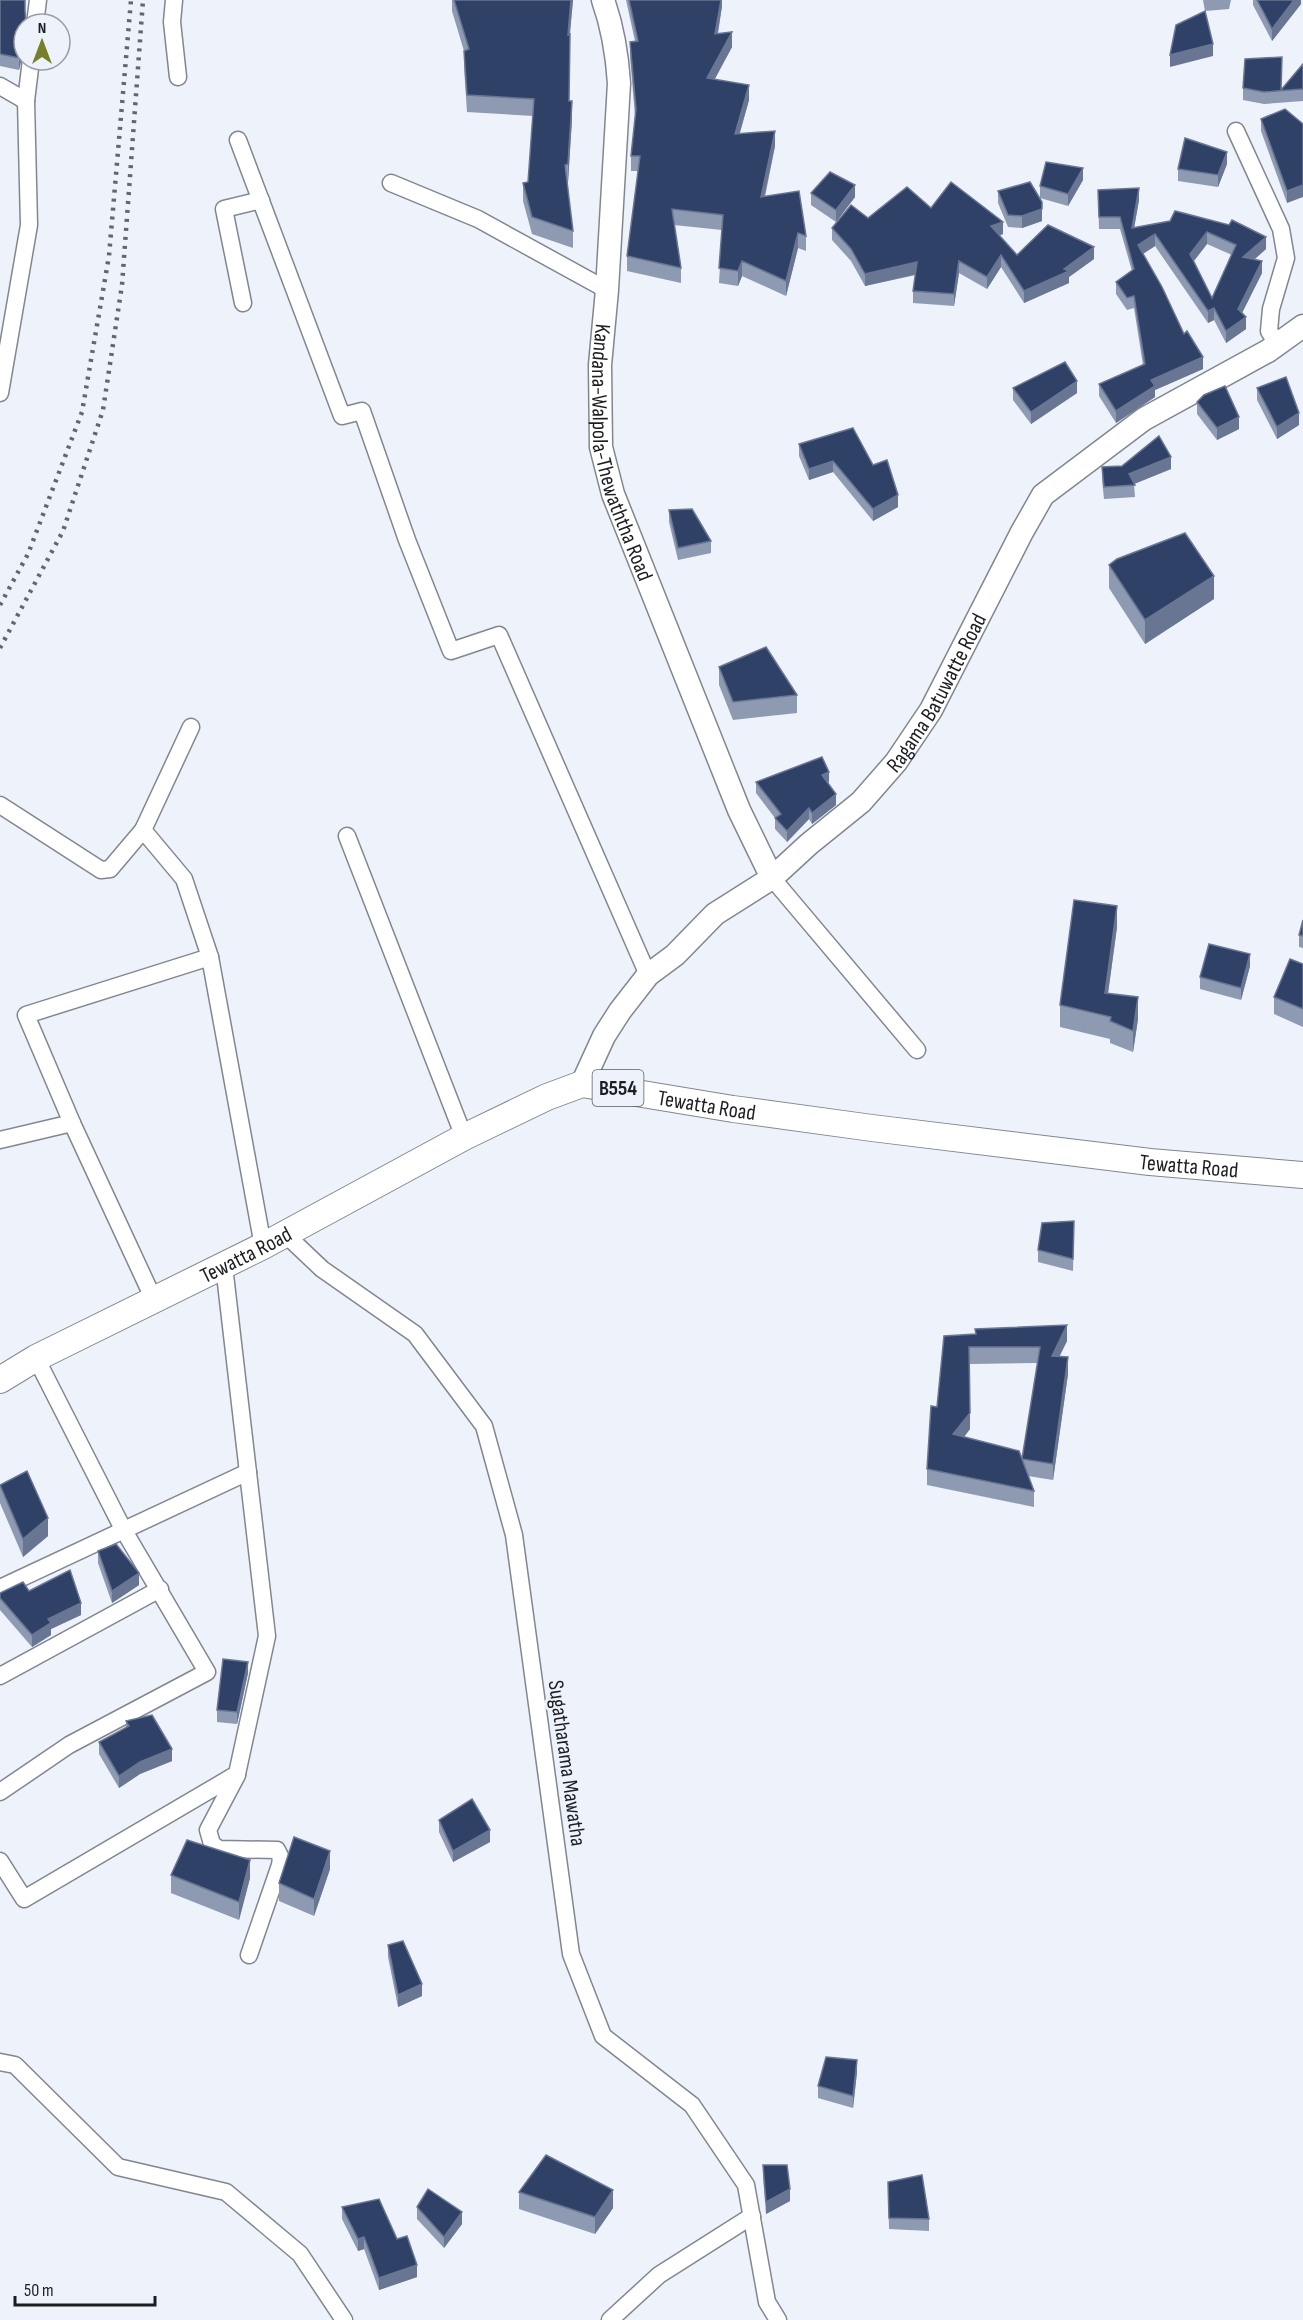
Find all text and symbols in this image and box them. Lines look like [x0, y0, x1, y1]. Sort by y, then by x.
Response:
north arrow [12, 12, 72, 72]
text: N [38, 19, 46, 38]
street label: Kandana-Walpola-Thewaththa Road [585, 322, 658, 585]
street label: Ragama Batuwatte Road [881, 609, 993, 779]
road number: B554 [592, 1070, 644, 1106]
street label: Tewatta Road [656, 1085, 757, 1127]
street label: Tewatta Road [1138, 1149, 1239, 1184]
street label: Tewatta Road [196, 1221, 297, 1290]
street label: Sugatharama Mawatha [542, 1679, 592, 1848]
scale bar [15, 2269, 154, 2307]
text: 50 m [24, 2280, 54, 2301]

